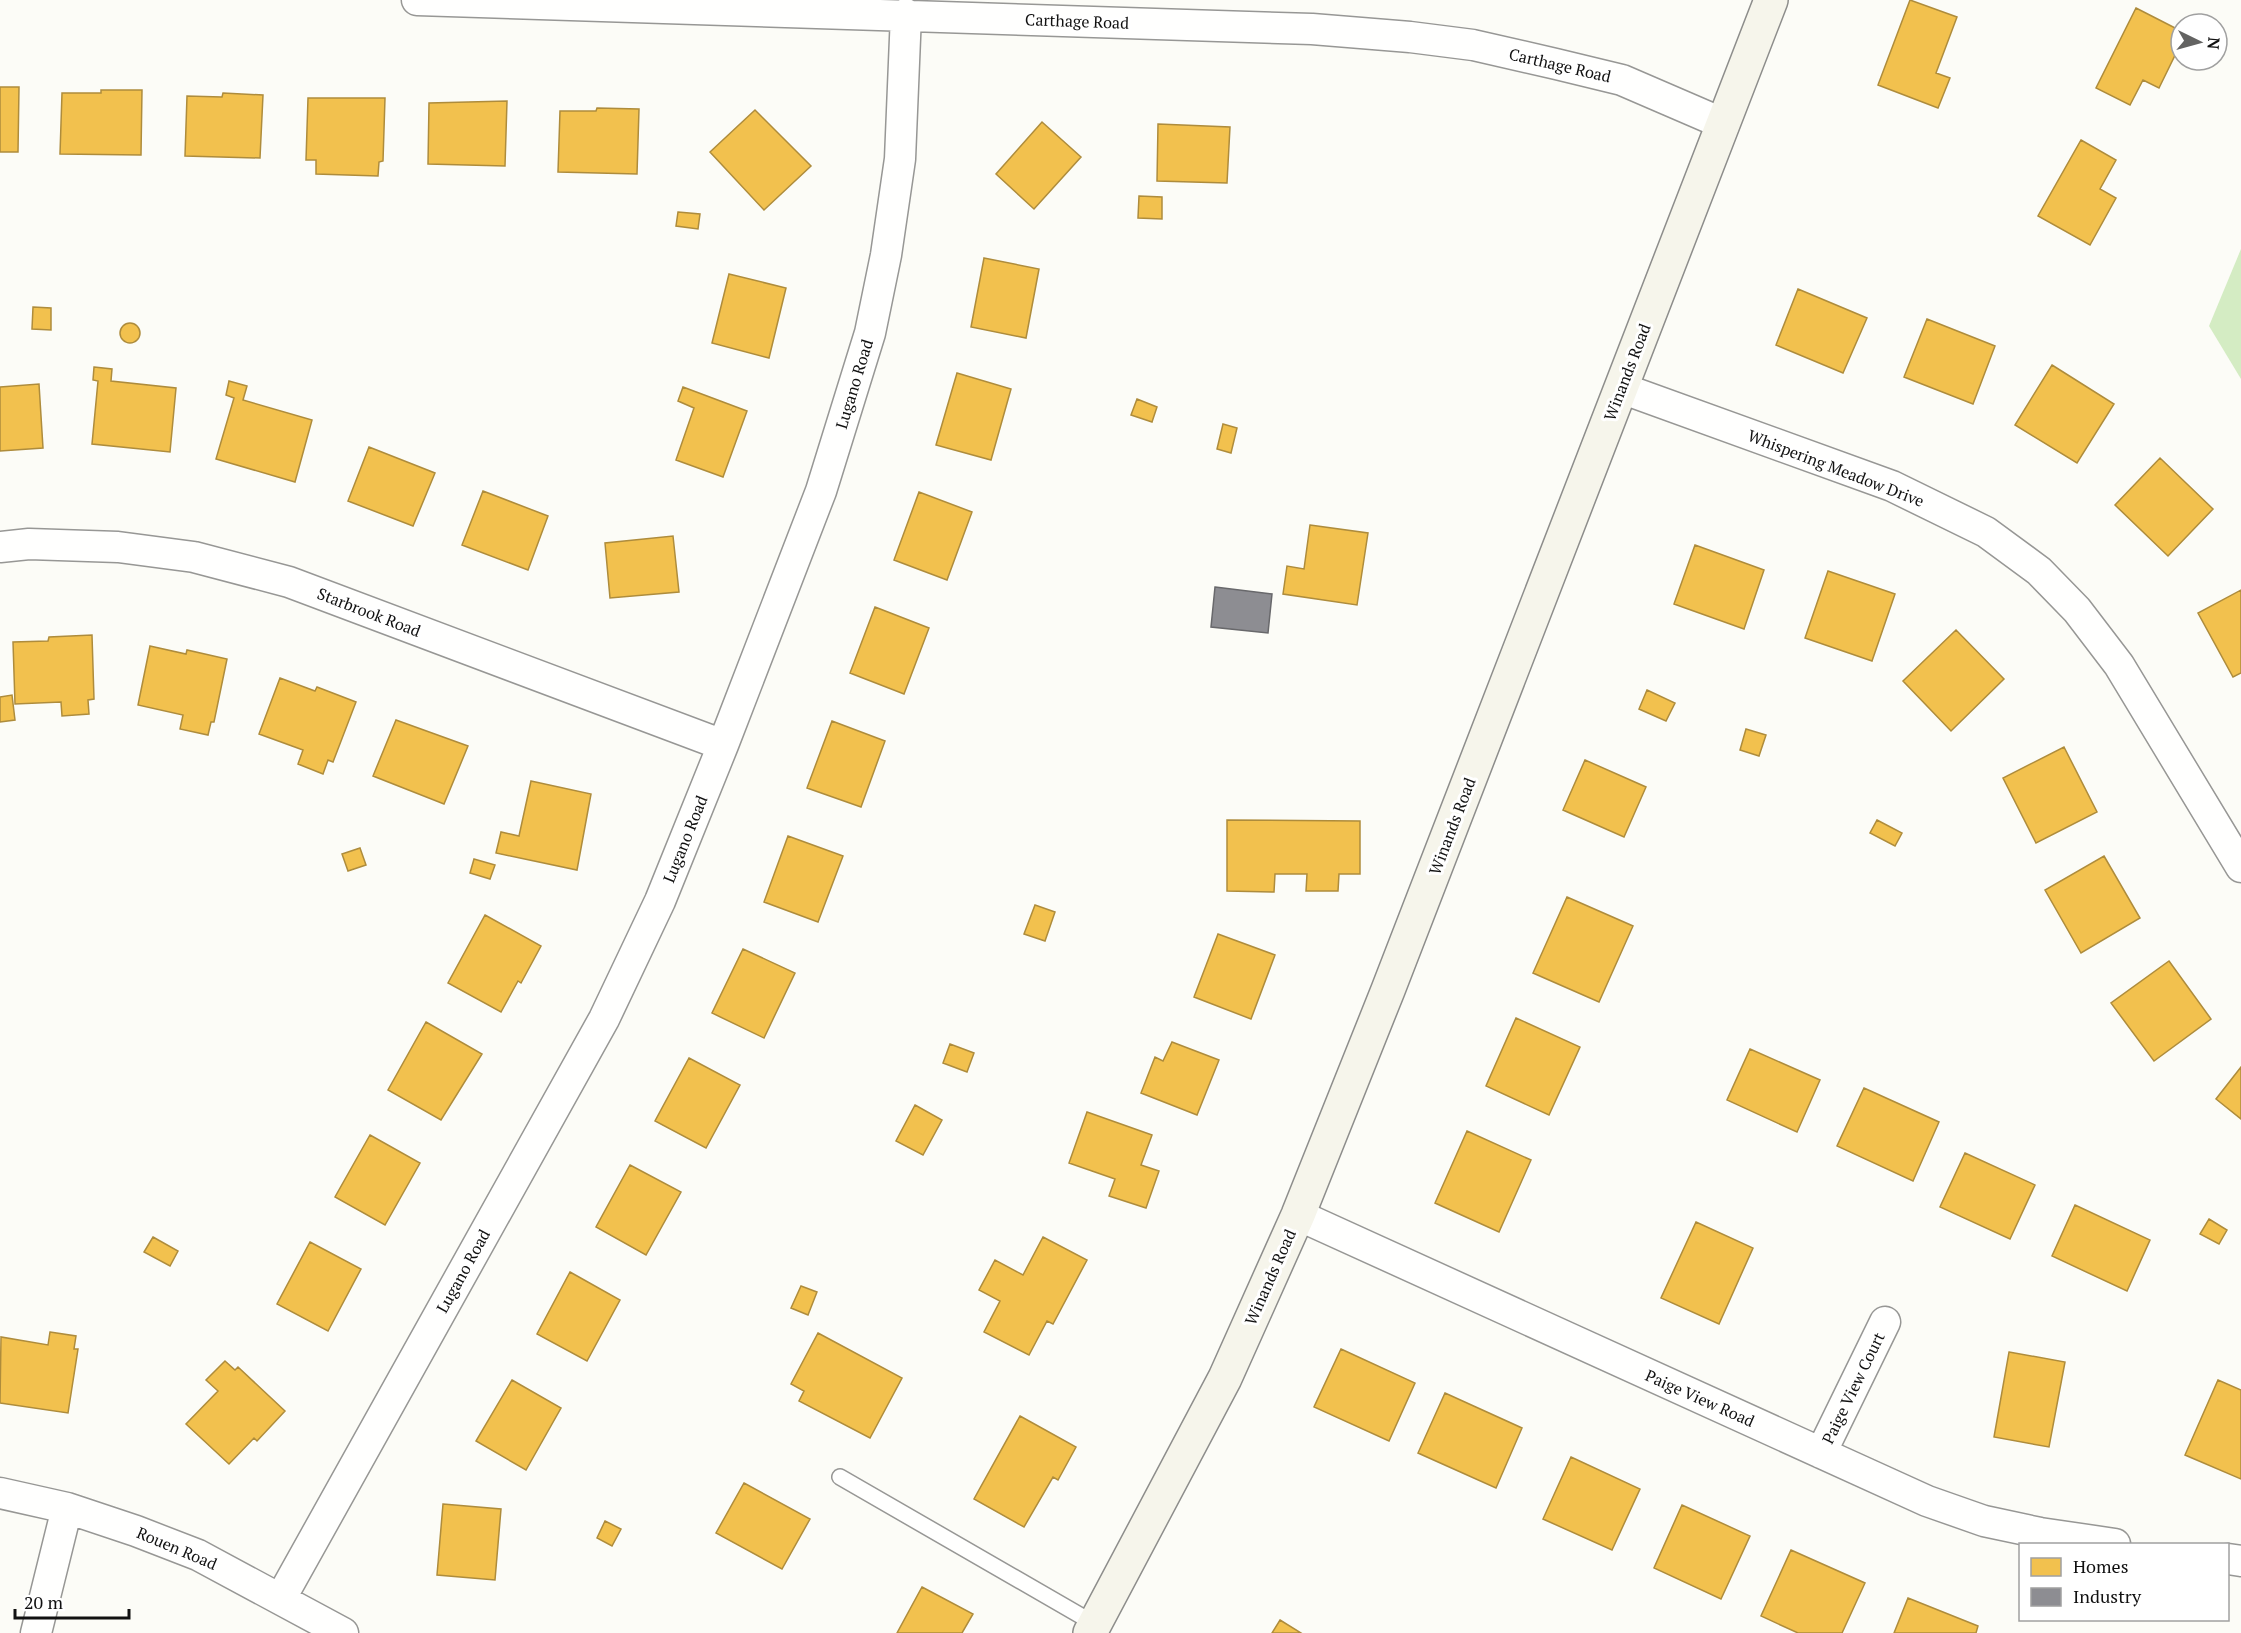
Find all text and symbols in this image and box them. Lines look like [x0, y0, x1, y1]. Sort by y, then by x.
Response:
street label: Carthage Road [1025, 8, 1129, 34]
north arrow [2169, 12, 2229, 72]
text: N [2202, 36, 2225, 50]
street label: Carthage Road [1507, 43, 1613, 87]
street label: Winands Road [1598, 320, 1656, 424]
street label: Lugano Road [830, 336, 878, 431]
street label: Whispering Meadow Drive [1745, 424, 1927, 512]
street label: Starbrook Road [314, 582, 424, 642]
street label: Winands Road [1423, 774, 1481, 878]
street label: Lugano Road [657, 792, 713, 886]
street label: Lugano Road [431, 1225, 495, 1317]
street label: Winands Road [1239, 1226, 1301, 1328]
street label: Paige View Court [1816, 1328, 1890, 1448]
street label: Paige View Road [1642, 1364, 1758, 1432]
street label: Rouen Road [134, 1521, 221, 1575]
legend [2019, 1543, 2229, 1621]
text: Homes [2073, 1554, 2128, 1578]
scale bar [15, 1582, 129, 1620]
text: Industry [2073, 1584, 2142, 1608]
text: 20 m [24, 1590, 64, 1614]

